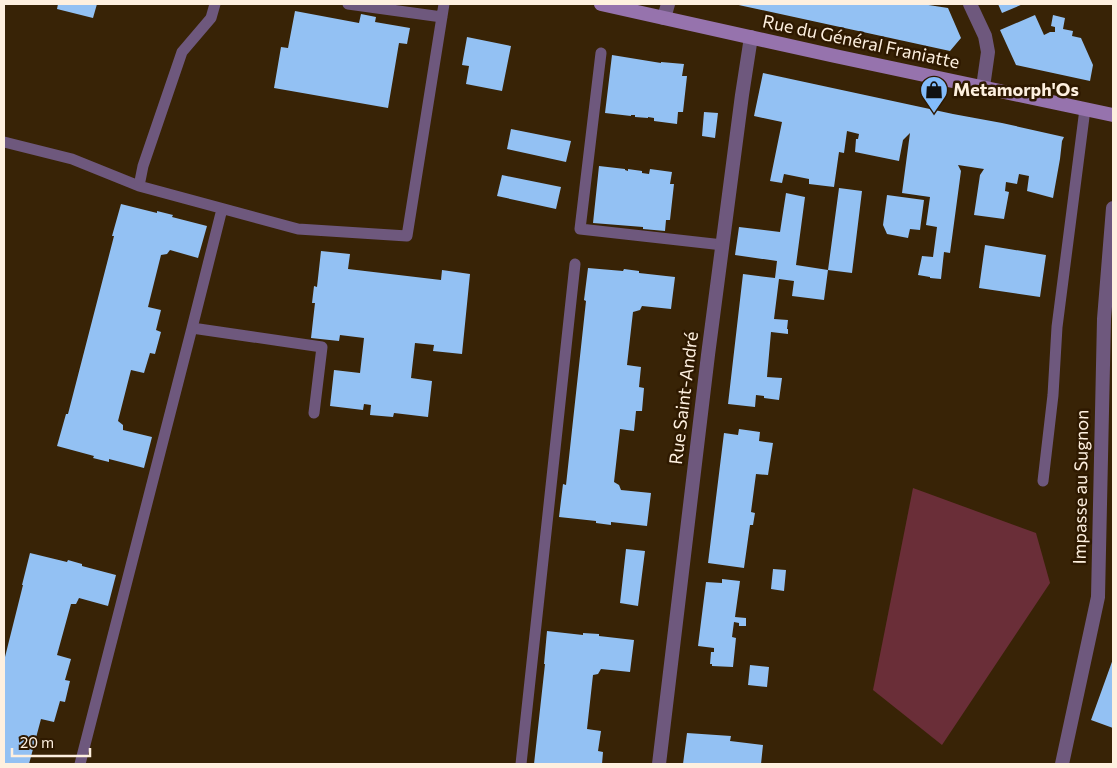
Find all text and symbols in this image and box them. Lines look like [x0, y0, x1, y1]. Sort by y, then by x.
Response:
street label: Rue du Général Franiatte [761, 9, 962, 73]
shop icon: Metamorph'Os [919, 75, 949, 114]
place label: Metamorph'Os [953, 78, 1079, 100]
street label: Rue Saint-André [664, 330, 702, 466]
street label: Impasse au Sugnon [1068, 409, 1092, 565]
scale bar [12, 726, 90, 758]
text: 20 m [20, 733, 54, 751]

